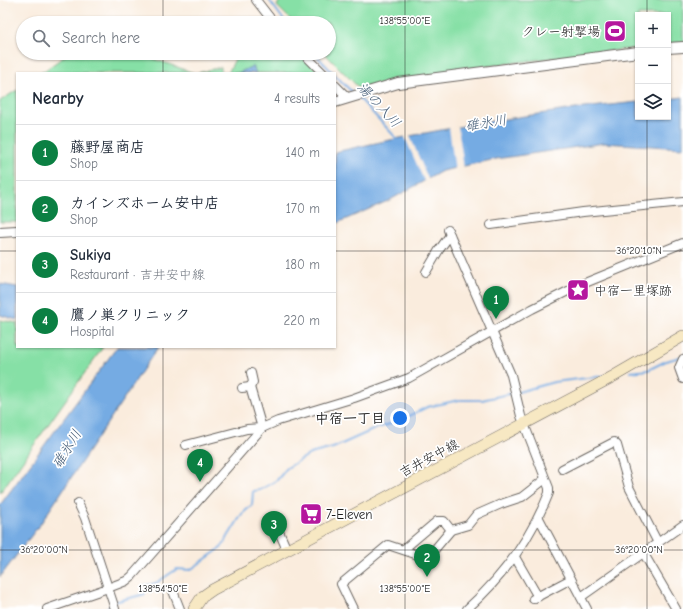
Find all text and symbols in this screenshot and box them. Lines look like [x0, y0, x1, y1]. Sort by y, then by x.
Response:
map controls [635, 12, 671, 120]
button: + [635, 12, 671, 48]
text: 138°55'00"E [380, 15, 430, 27]
search box [16, 16, 336, 60]
sports icon: クレー射撃場 [602, 18, 628, 44]
place label: クレー射撃場 [521, 24, 600, 39]
icon: search [30, 27, 52, 49]
text: Search here [62, 29, 140, 47]
button: − [635, 48, 671, 84]
water label: 湯の入川 [354, 79, 404, 131]
button: layers [635, 84, 671, 120]
text: Nearby [32, 89, 83, 108]
text: 4 results [274, 91, 320, 106]
water label: 碓氷川 [464, 111, 508, 135]
text: 藤野屋商店 [70, 138, 145, 156]
text: 1 [42, 145, 48, 160]
text: 140 m [286, 145, 320, 160]
text: Shop [70, 156, 98, 171]
text: カインズホーム安中店 [70, 194, 219, 212]
text: 2 [42, 201, 48, 216]
text: 170 m [286, 201, 320, 216]
text: Shop [70, 212, 98, 227]
text: 36°20'10"N [616, 245, 662, 257]
text: Sukiya [70, 246, 111, 264]
text: 3 [42, 257, 48, 272]
text: 180 m [285, 257, 320, 272]
text: Restaurant · 吉井安中線 [70, 267, 205, 282]
place icon: 中宿一里塚跡 [565, 277, 591, 303]
place label: 中宿一里塚跡 [594, 283, 672, 298]
pin: 1 [483, 286, 509, 319]
text: 鷹ノ巣クリニック [70, 306, 190, 324]
text: 4 [42, 313, 48, 328]
text: 220 m [283, 313, 320, 328]
text: Hospital [70, 324, 114, 339]
your location [390, 408, 410, 428]
district label: 中宿一丁目 [315, 410, 385, 427]
water label: 碓氷川 [49, 427, 85, 471]
street label: 吉井安中線 [397, 436, 462, 480]
pin: 4 [187, 449, 213, 482]
supermarket icon: 7-Eleven [298, 501, 324, 527]
place label: 7-Eleven [326, 507, 372, 522]
pin: 3 [261, 511, 287, 544]
text: 36°20'00"N [20, 544, 68, 556]
pin: 2 [414, 544, 440, 577]
text: 36°20'00"N [615, 544, 663, 556]
text: 138°54'50"E [138, 583, 188, 595]
text: 138°55'00"E [380, 583, 430, 595]

